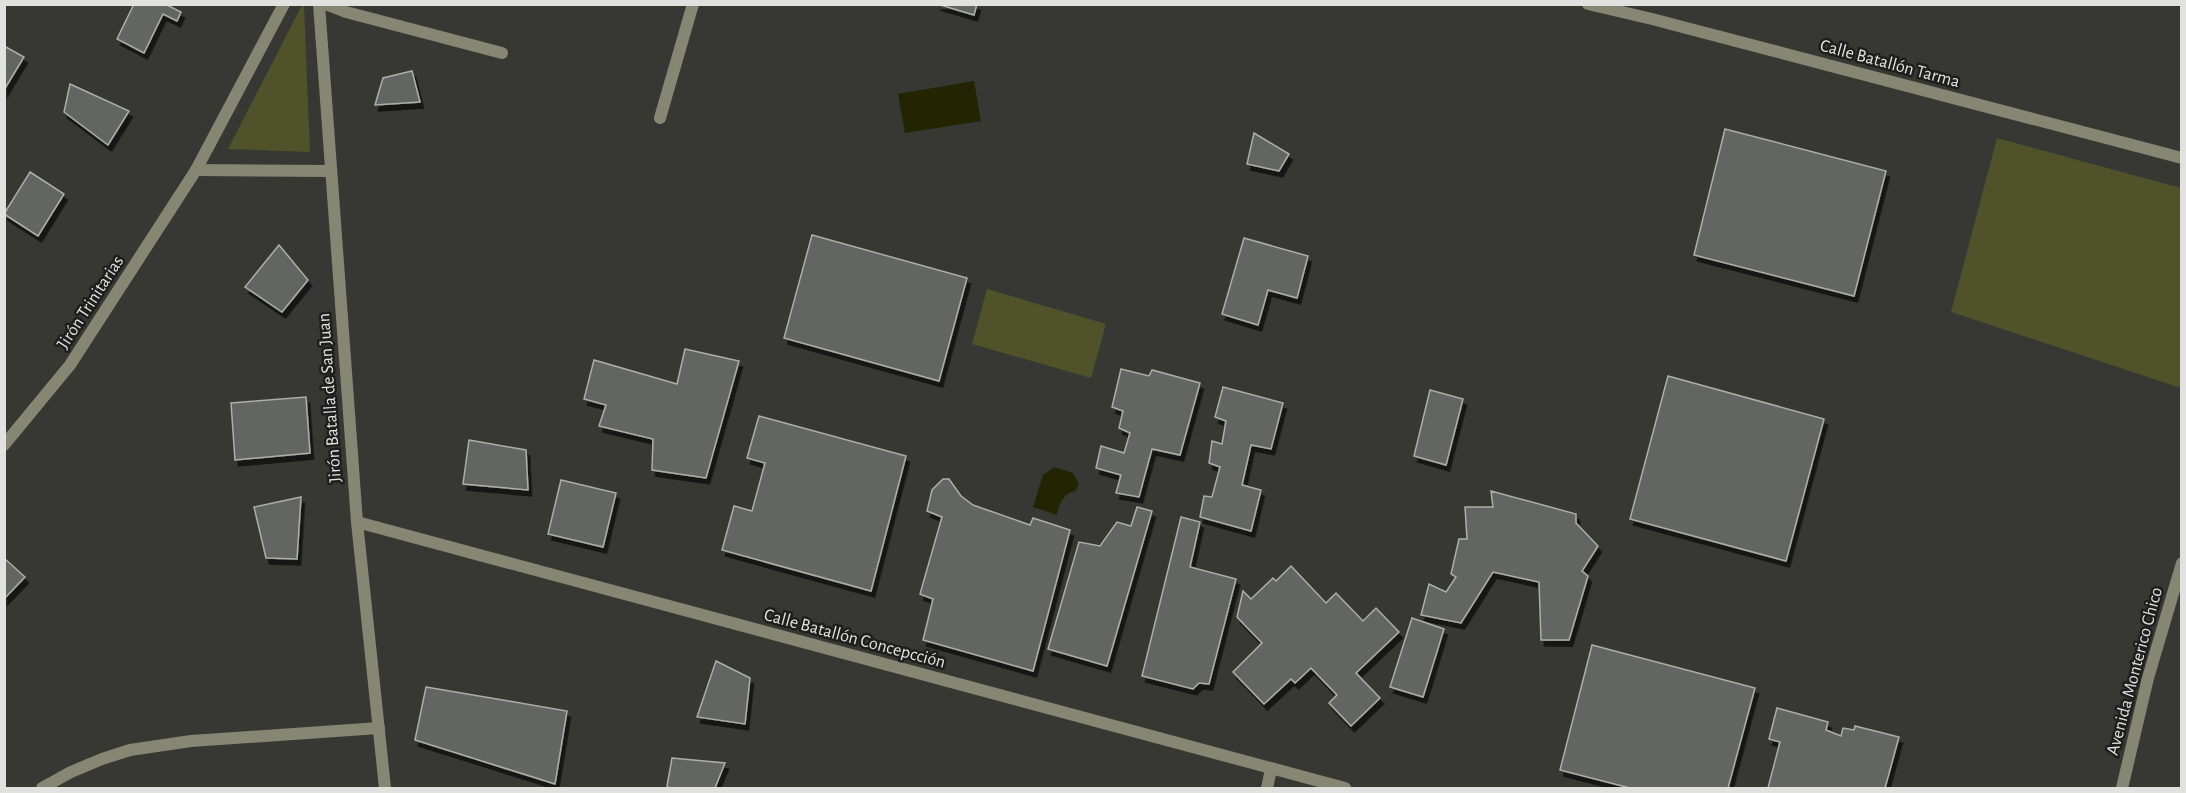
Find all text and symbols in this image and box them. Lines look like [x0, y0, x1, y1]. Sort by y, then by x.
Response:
street label: Calle Batallón Tarma [1818, 37, 1962, 91]
street label: Jirón Trinitarias [54, 253, 128, 352]
street label: Jirón Batalla de San Juan [315, 313, 345, 483]
street label: Avenida Monterico Chico [2104, 585, 2166, 757]
street label: Calle Batallón Concepcción [762, 606, 947, 672]

